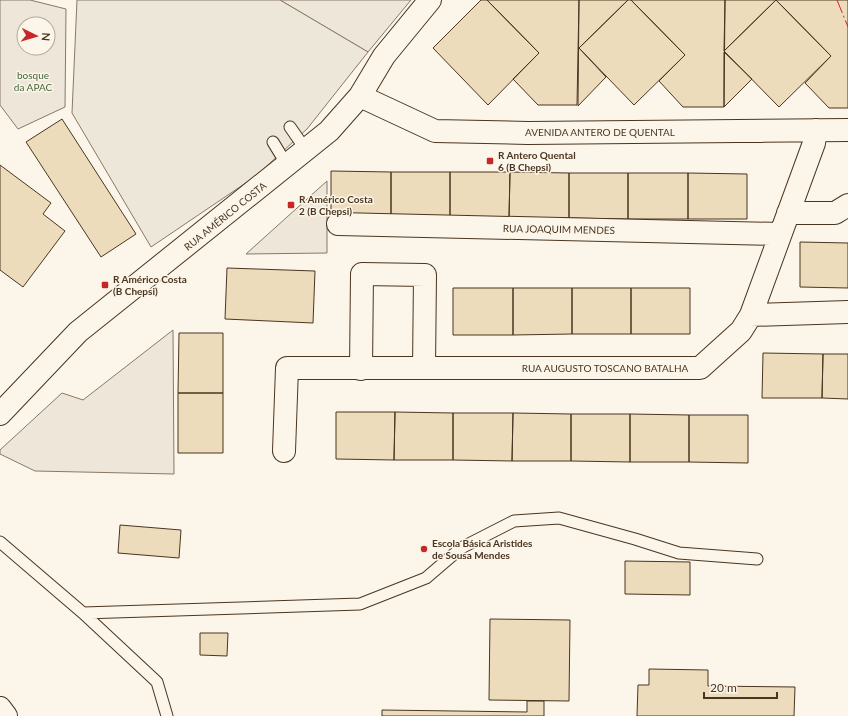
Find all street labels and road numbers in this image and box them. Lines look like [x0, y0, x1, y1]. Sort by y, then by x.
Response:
street label: AVENIDA ANTERO DE QUENTAL [525, 126, 675, 138]
street label: RUA AMÉRICO COSTA [182, 179, 269, 253]
street label: RUA JOAQUIM MENDES [503, 222, 615, 236]
street label: RUA AUGUSTO TOSCANO BATALHA [522, 362, 689, 374]

